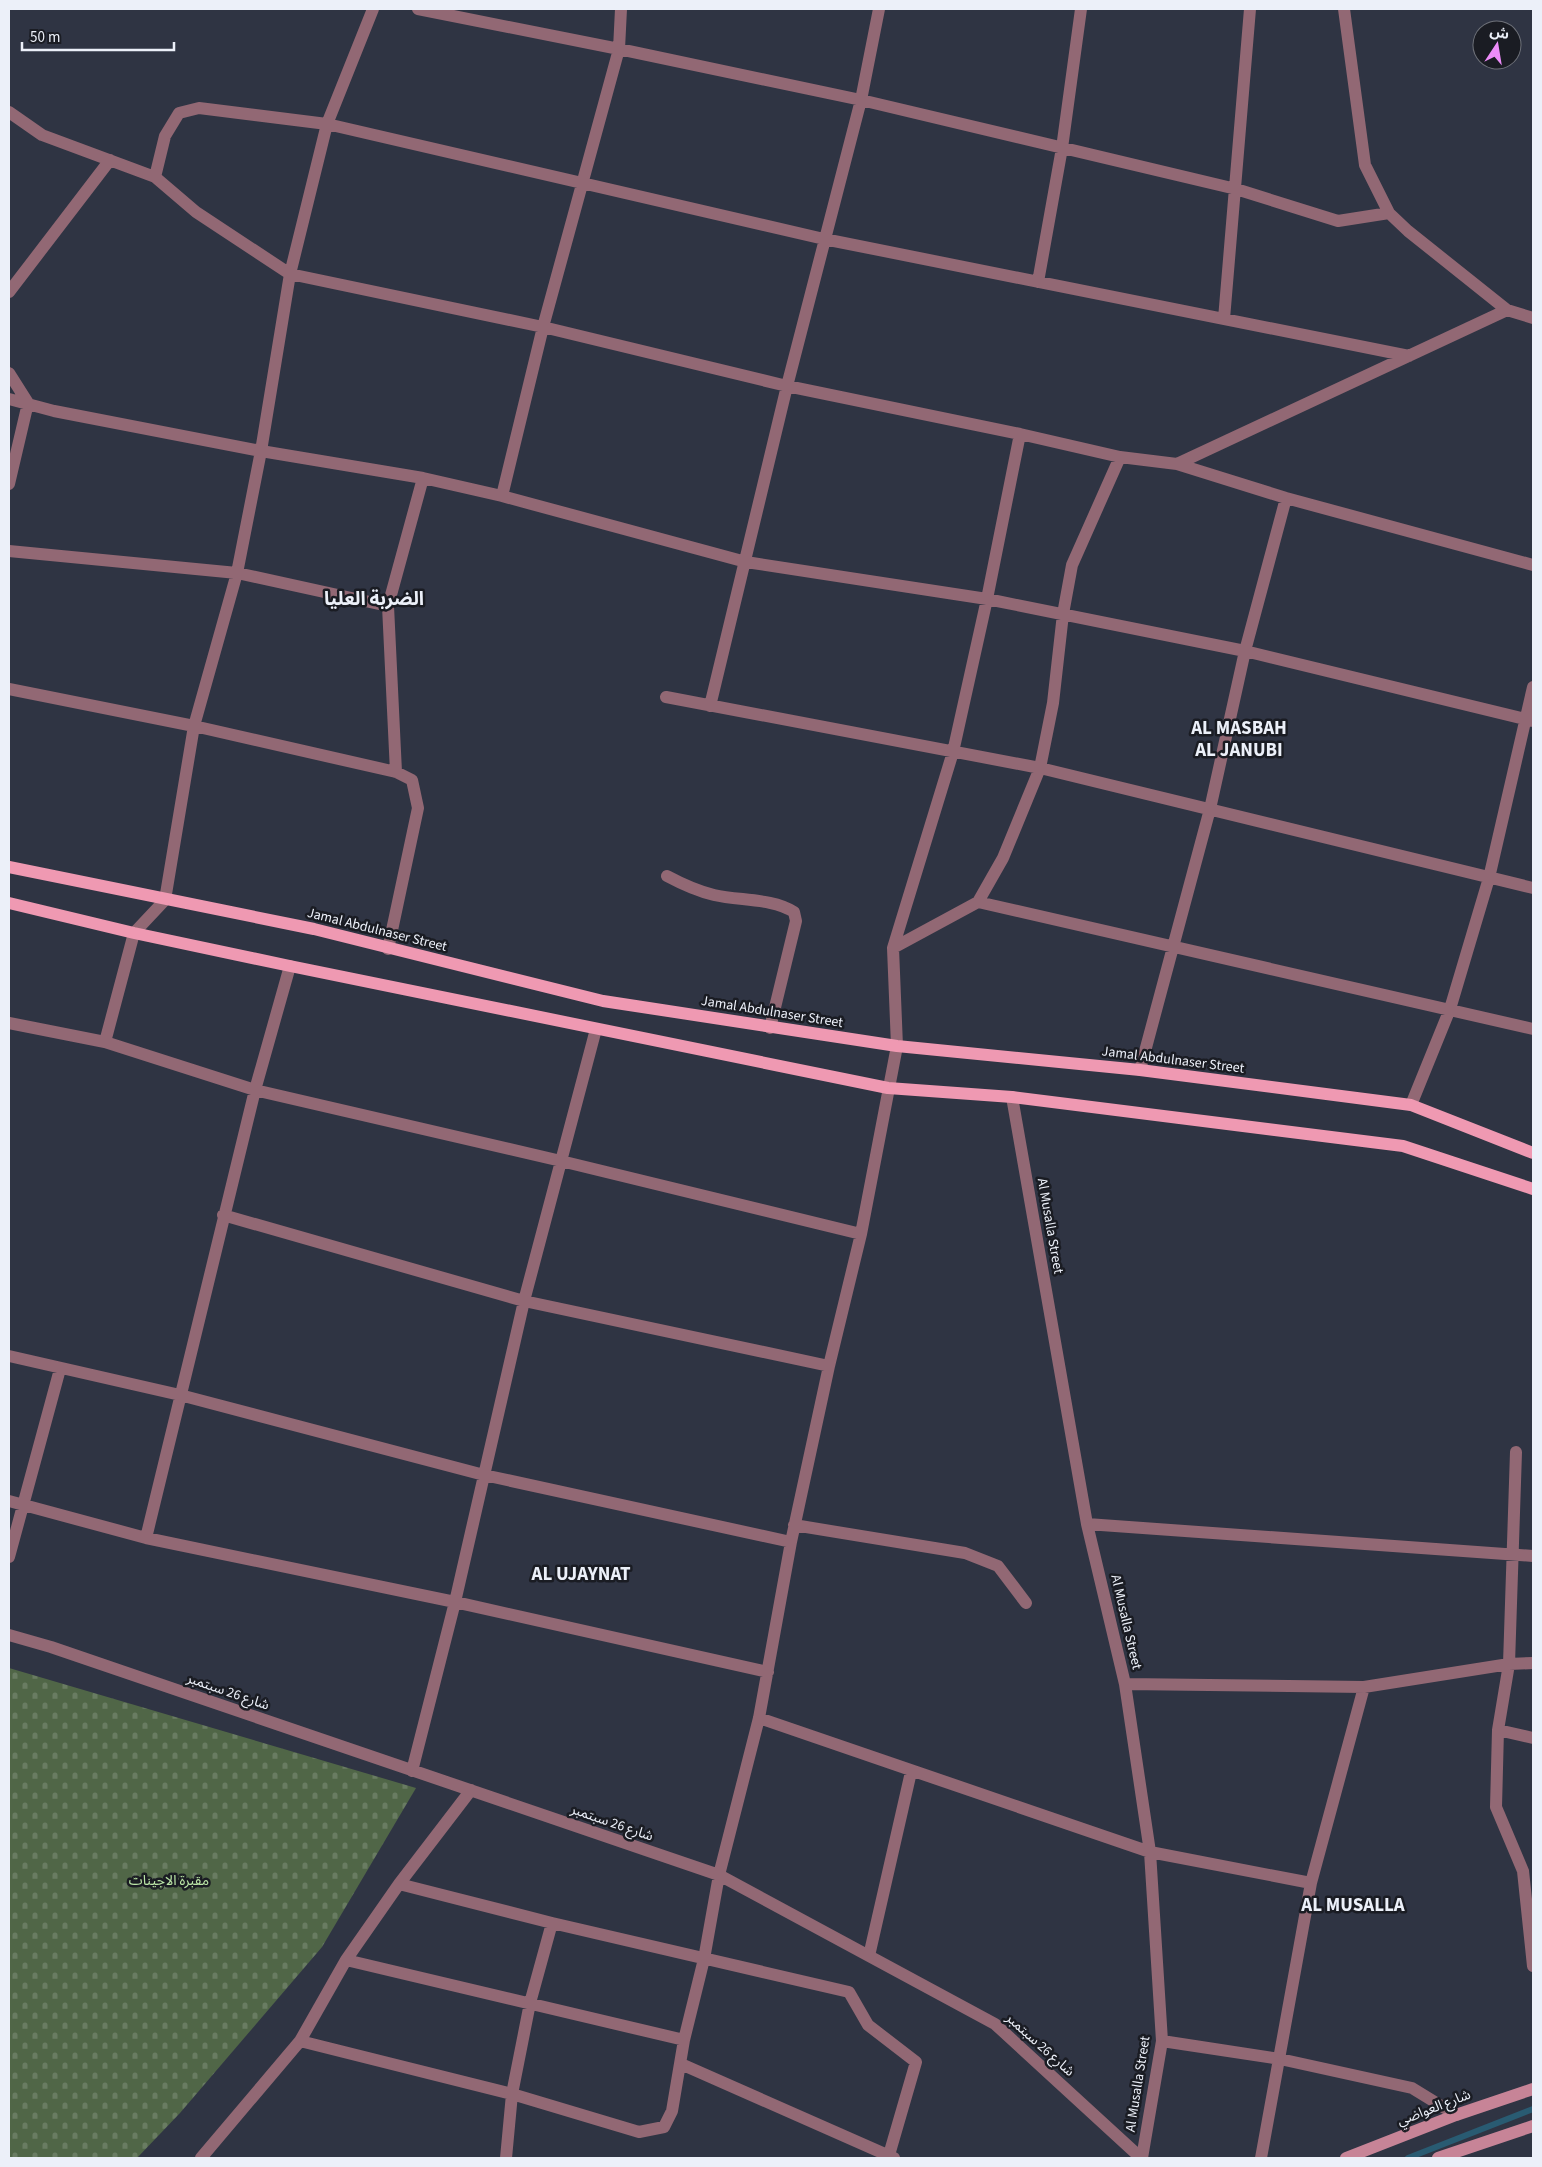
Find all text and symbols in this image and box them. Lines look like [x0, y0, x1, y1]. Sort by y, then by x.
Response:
scale bar [22, 20, 175, 52]
north arrow [1472, 20, 1522, 70]
text: ش [1488, 21, 1511, 45]
text: 50 m [30, 27, 60, 48]
district label: الضربة العليا [324, 586, 424, 613]
district label: AL MASBAH AL JANUBI [1190, 715, 1287, 764]
street label: Jamal Abdulnaser Street [305, 903, 449, 957]
street label: Jamal Abdulnaser Street [700, 991, 845, 1033]
street label: Jamal Abdulnaser Street [1101, 1041, 1246, 1079]
street label: Al Musalla Street [1032, 1177, 1068, 1276]
district label: AL UJAYNAT [531, 1561, 631, 1588]
street label: Al Musalla Street [1105, 1573, 1147, 1672]
street label: شارع 26 سبتمبر [183, 1668, 272, 1716]
street label: شارع 26 سبتمبر [567, 1799, 656, 1847]
park label: مقبرة الاجينات [129, 1871, 209, 1891]
district label: AL MUSALLA [1300, 1892, 1405, 1919]
street label: شارع 26 سبتمبر [1001, 2008, 1079, 2081]
street label: Al Musalla Street [1121, 2034, 1155, 2133]
street label: شارع العواضي [1394, 2085, 1474, 2131]

